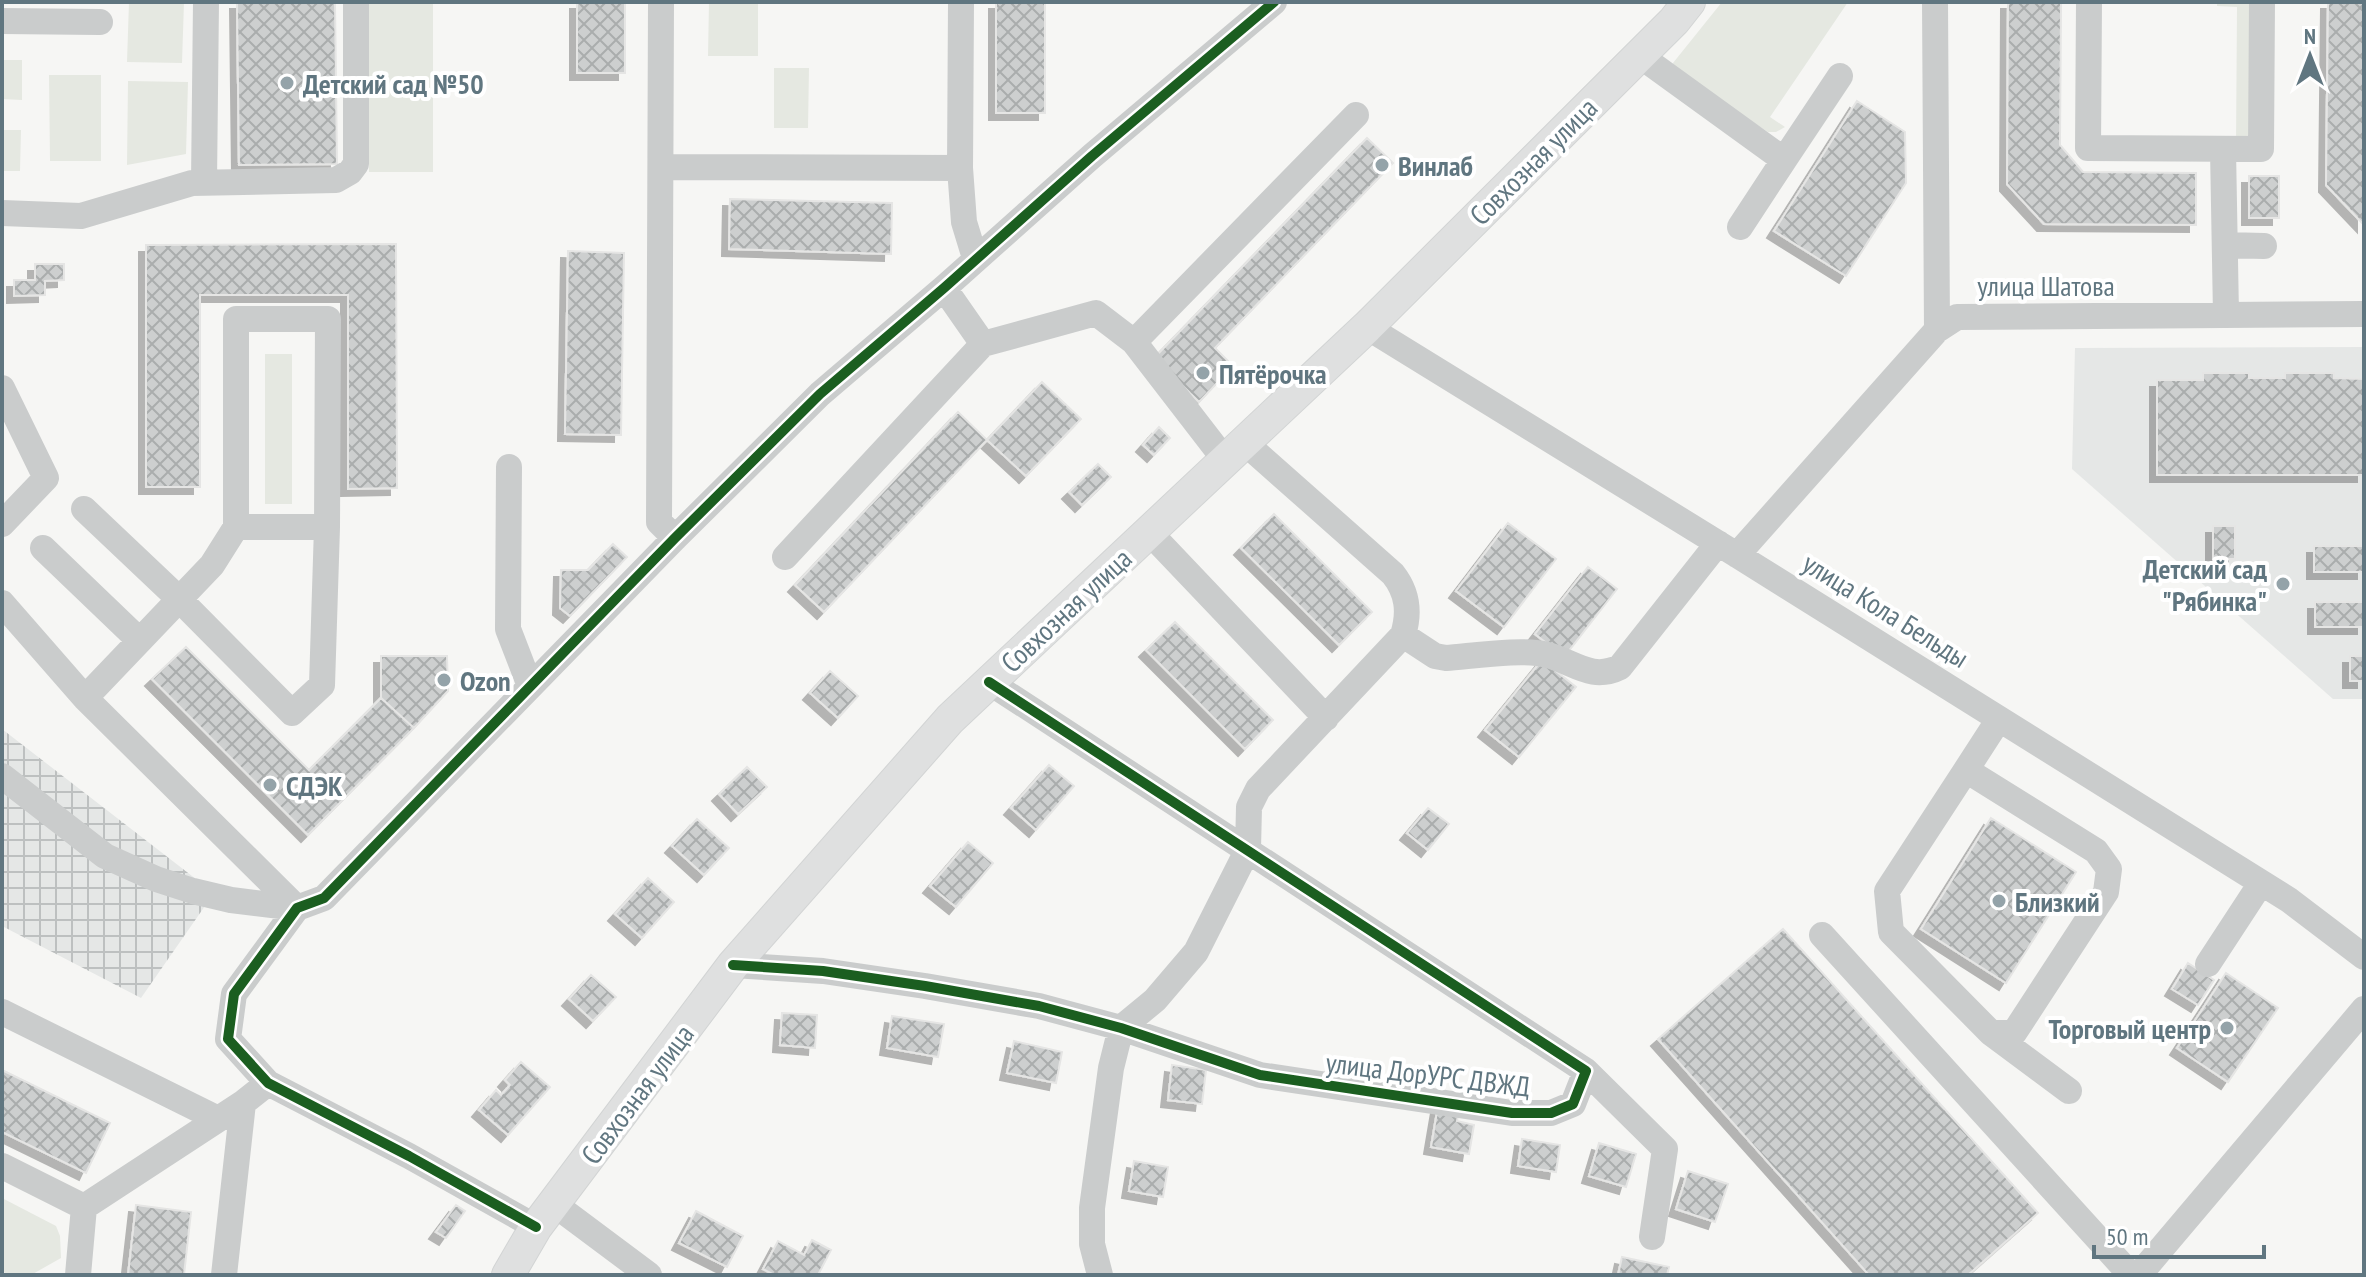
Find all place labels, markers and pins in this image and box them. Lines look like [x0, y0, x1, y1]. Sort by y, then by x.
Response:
place label: Детский сад №50 [303, 65, 484, 102]
marker: Детский сад №50 [278, 74, 296, 92]
place label: Винлаб [1398, 147, 1473, 184]
marker: Винлаб [1373, 156, 1391, 174]
place label: Пятёрочка [1219, 355, 1327, 392]
marker: Пятёрочка [1194, 364, 1212, 382]
place label: Детский сад "Рябинка" [2143, 550, 2268, 619]
marker: Детский сад "Рябинка" [2274, 575, 2292, 593]
place label: Ozon [460, 662, 511, 699]
marker: Ozon [435, 671, 453, 689]
place label: СДЭК [286, 767, 343, 804]
marker: СДЭК [261, 776, 279, 794]
place label: Близкий [2015, 883, 2100, 920]
marker: Близкий [1990, 892, 2008, 910]
place label: Торговый центр [2049, 1010, 2211, 1047]
marker: Торговый центр [2218, 1019, 2236, 1037]

